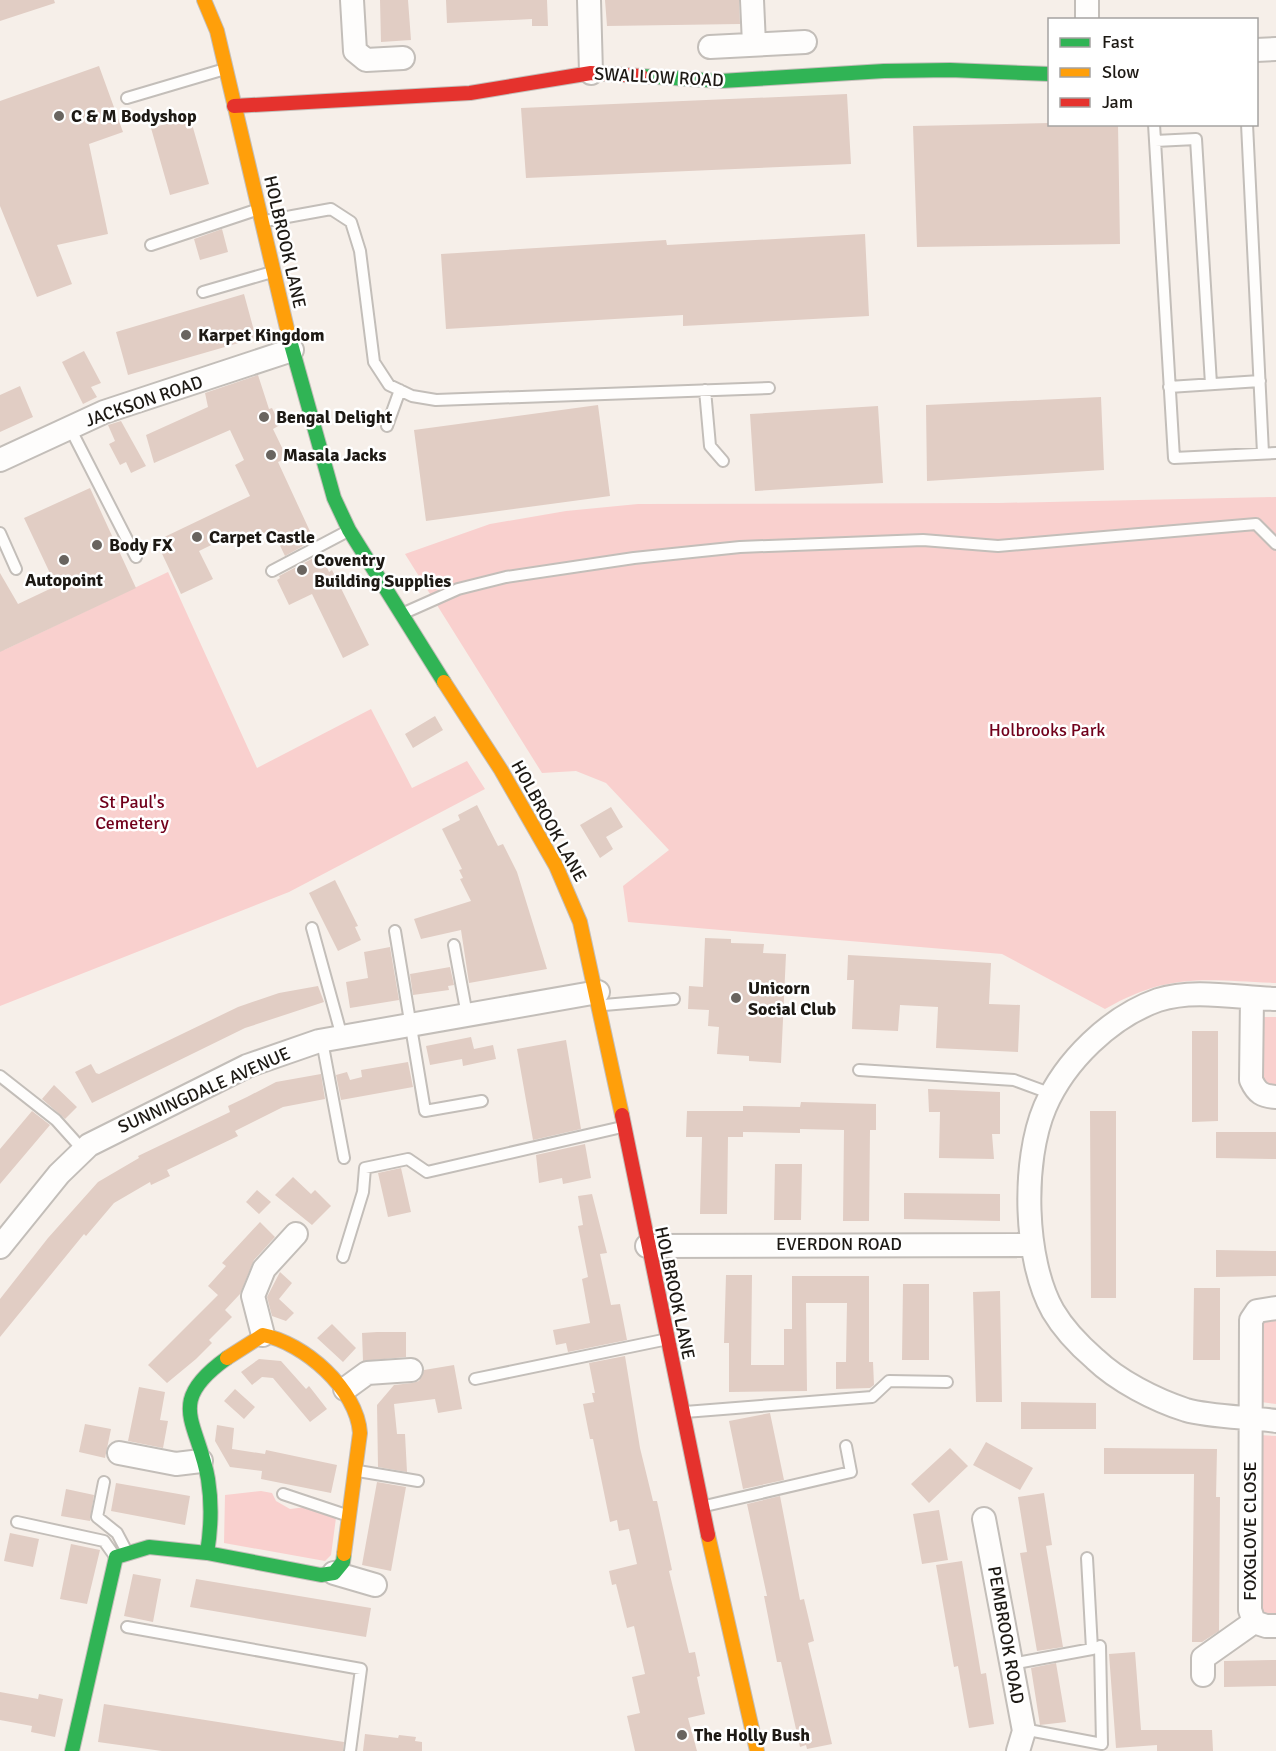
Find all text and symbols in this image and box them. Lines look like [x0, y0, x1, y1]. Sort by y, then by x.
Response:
legend [1048, 18, 1258, 126]
text: Fast [1102, 31, 1134, 53]
text: Slow [1102, 61, 1139, 83]
street label: SWALLOW ROAD [594, 63, 724, 91]
text: Jam [1102, 91, 1133, 113]
place label: C & M Bodyshop [71, 105, 197, 127]
marker: C & M Bodyshop [52, 109, 66, 123]
street label: HOLBROOK LANE [259, 173, 311, 311]
place label: Karpet Kingdom [198, 324, 325, 346]
marker: Karpet Kingdom [179, 328, 193, 342]
street label: JACKSON ROAD [82, 371, 206, 431]
place label: Bengal Delight [276, 406, 392, 428]
marker: Bengal Delight [257, 410, 271, 424]
place label: Masala Jacks [283, 444, 387, 466]
marker: Masala Jacks [264, 448, 278, 462]
place label: Carpet Castle [209, 526, 315, 548]
marker: Carpet Castle [190, 530, 204, 544]
place label: Body FX [109, 534, 173, 556]
marker: Body FX [90, 538, 104, 552]
place label: Coventry Building Supplies [314, 549, 451, 592]
marker: Autopoint [57, 553, 71, 567]
marker: Coventry Building Supplies [295, 563, 309, 577]
place label: Autopoint [25, 569, 103, 591]
park label: Holbrooks Park [989, 719, 1105, 741]
street label: HOLBROOK LANE [506, 756, 592, 886]
park label: St Paul's Cemetery [95, 791, 169, 834]
place label: Unicorn Social Club [748, 977, 837, 1020]
marker: Unicorn Social Club [729, 991, 743, 1005]
street label: SUNNINGDALE AVENUE [114, 1042, 294, 1138]
street label: HOLBROOK LANE [650, 1224, 700, 1362]
street label: EVERDON ROAD [776, 1233, 902, 1255]
street label: FOXGLOVE CLOSE [1239, 1461, 1261, 1601]
street label: PEMBROOK ROAD [983, 1564, 1029, 1706]
place label: The Holly Bush [694, 1724, 810, 1746]
marker: The Holly Bush [675, 1728, 689, 1742]

